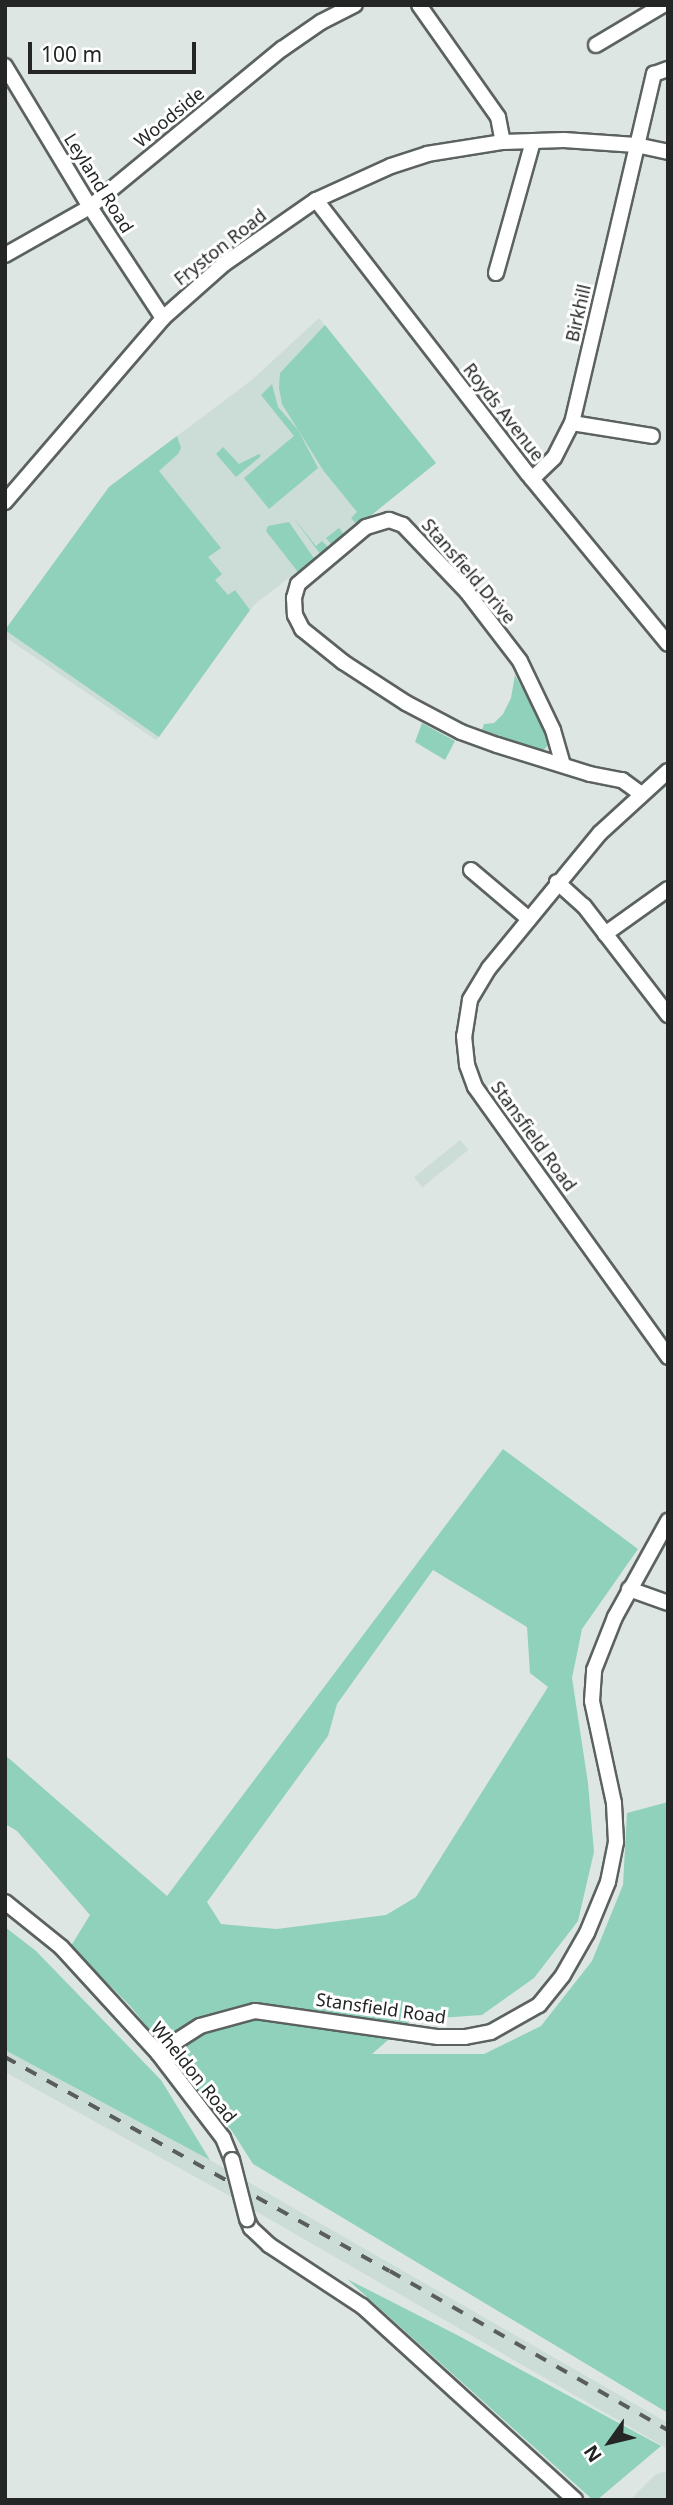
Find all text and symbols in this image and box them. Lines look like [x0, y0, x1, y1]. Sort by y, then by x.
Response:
scale bar [32, 28, 200, 72]
text: 100 m [41, 40, 102, 68]
street label: Woodside [130, 82, 208, 152]
street label: Leyland Road [60, 129, 138, 237]
street label: Fryston Road [170, 204, 270, 290]
street label: Birkhill [561, 282, 595, 344]
street label: Royds Avenue [459, 359, 549, 465]
street label: Stansfield Drive [418, 514, 520, 628]
street label: Stansfield Road [487, 1077, 581, 1195]
street label: Stansfield Road [315, 1988, 447, 2028]
street label: Wheldon Road [147, 2017, 241, 2127]
north arrow [575, 2407, 645, 2477]
text: N [577, 2440, 608, 2467]

